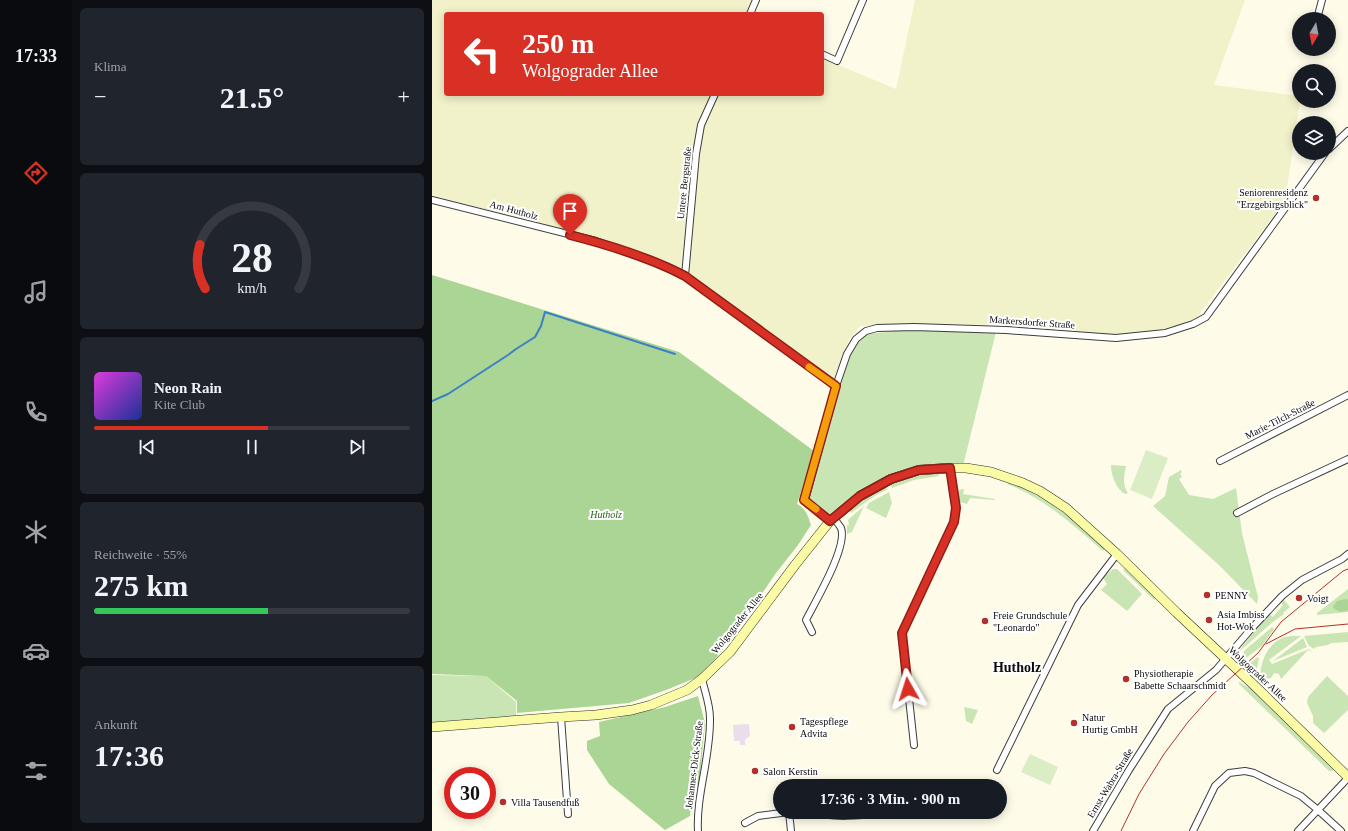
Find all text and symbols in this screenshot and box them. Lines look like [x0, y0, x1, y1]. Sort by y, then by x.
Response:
north arrow [1292, 12, 1336, 56]
map controls [1292, 12, 1336, 160]
icon: left [456, 28, 508, 80]
text: 250 m [522, 28, 594, 59]
text: 17:33 [15, 46, 57, 66]
text: Klima [94, 59, 127, 74]
text: Wolgograder Allee [522, 61, 658, 81]
button: search [1292, 64, 1336, 108]
text: 21.5° [220, 81, 284, 114]
text: − [94, 84, 106, 109]
text: + [398, 84, 410, 109]
button: layers [1292, 116, 1336, 160]
street label: Untere Bergstraße [675, 146, 693, 220]
icon: directions [22, 159, 50, 187]
place label: Seniorenresidenz "Erzgebirgsblick" [1237, 187, 1309, 210]
marker: Seniorenresidenz "Erzgebirgsblick" [1311, 193, 1321, 203]
pin [553, 194, 587, 235]
street label: Am Hutholz [489, 198, 540, 222]
icon: arrive [559, 200, 581, 222]
text: 28 [231, 235, 273, 281]
icon: music [22, 278, 50, 306]
text: km/h [237, 279, 267, 295]
street label: Markersdorfer Straße [989, 314, 1076, 331]
text: Neon Rain [154, 380, 222, 396]
street label: Marie-Tilch-Straße [1243, 396, 1317, 441]
text: Kite Club [154, 397, 205, 412]
icon: phone [22, 398, 50, 426]
icon: previous [136, 436, 158, 458]
icon: pause [241, 436, 263, 458]
icon: next [346, 436, 368, 458]
park label: Hutholz [589, 509, 622, 520]
icon: climate [22, 518, 50, 546]
text: Reichweite · 55% [94, 547, 187, 562]
text: 275 km [94, 569, 188, 602]
street label: Wolgograder Allee [709, 590, 765, 656]
marker: PENNY [1202, 590, 1212, 600]
place label: PENNY [1215, 590, 1248, 601]
marker: Voigt [1294, 593, 1304, 603]
place label: Voigt [1307, 593, 1329, 604]
place label: Asia Imbiss Hot-Wok [1217, 609, 1265, 632]
place label: Freie Grundschule "Leonardo" [993, 610, 1068, 633]
marker: Asia Imbiss Hot-Wok [1204, 615, 1214, 625]
marker: Freie Grundschule "Leonardo" [980, 616, 990, 626]
icon: car [22, 637, 50, 665]
street label: Wolgograder Allee [1227, 644, 1290, 704]
district label: Hutholz [993, 660, 1041, 675]
position arrow [887, 668, 929, 710]
place label: Physiotherapie Babette Schaarschmidt [1134, 668, 1226, 691]
marker: Physiotherapie Babette Schaarschmidt [1121, 674, 1131, 684]
place label: Natur Hurtig GmbH [1082, 712, 1138, 735]
place label: Tagespflege Advita [800, 716, 849, 739]
text: Ankunft [94, 717, 137, 732]
marker: Natur Hurtig GmbH [1069, 718, 1079, 728]
street label: Johannes-Dick-Straße [683, 720, 705, 809]
marker: Tagespflege Advita [787, 722, 797, 732]
text: 17:36 [94, 739, 164, 772]
street label: Ernst-Wabra-Straße [1085, 746, 1135, 820]
icon: filters [22, 757, 50, 785]
marker: Salon Kerstin [750, 766, 760, 776]
place label: Salon Kerstin [763, 766, 818, 777]
speed limit sign: 30 [444, 767, 496, 819]
text: 17:36 · 3 Min. · 900 m [820, 791, 960, 807]
marker: Villa Tausendfuß [498, 797, 508, 807]
place label: Villa Tausendfuß [511, 797, 579, 808]

